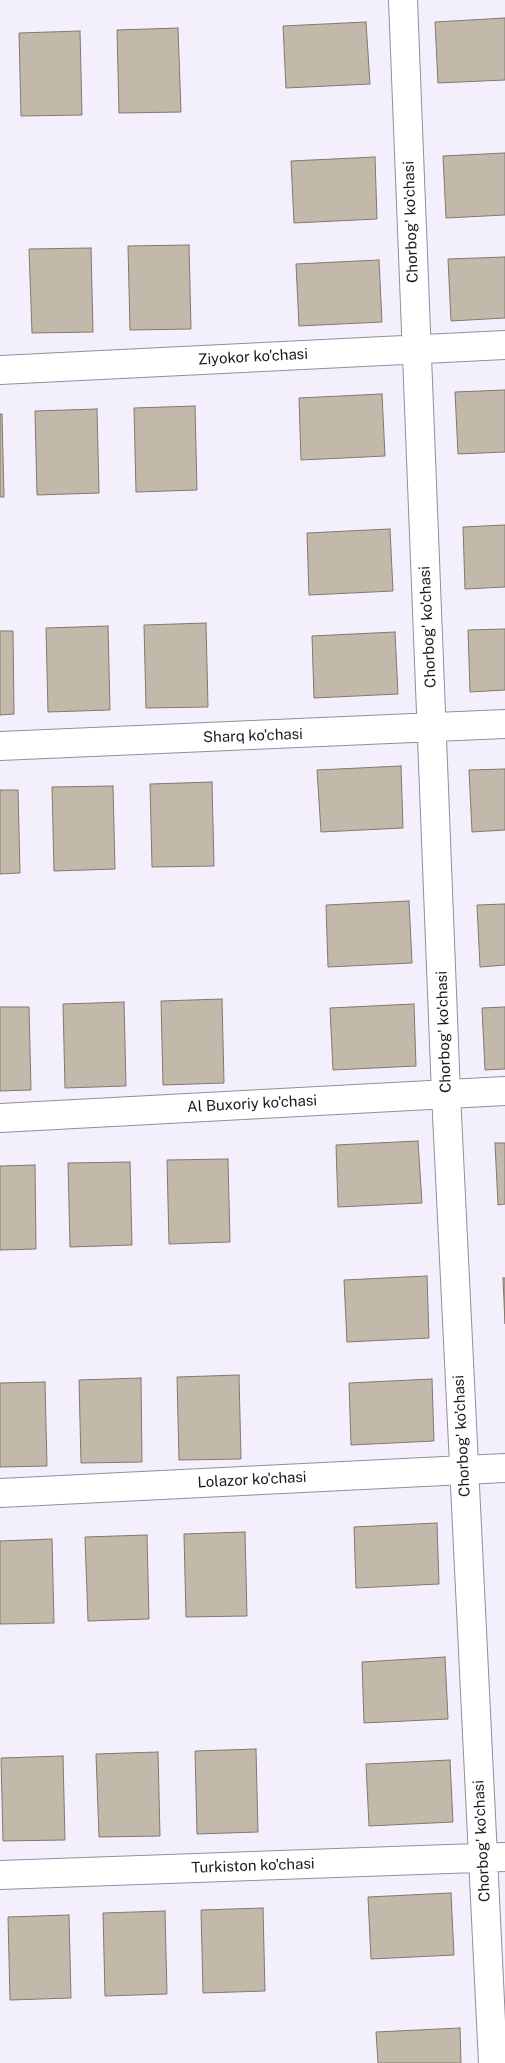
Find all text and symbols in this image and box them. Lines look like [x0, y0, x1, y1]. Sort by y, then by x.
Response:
street label: Chorbog' ko'chasi [400, 161, 422, 283]
street label: Ziyokor ko'chasi [198, 345, 308, 369]
street label: Chorbog' ko'chasi [416, 566, 440, 688]
street label: Sharq ko'chasi [203, 725, 303, 747]
street label: Chorbog' ko'chasi [433, 971, 455, 1093]
street label: Al Buxoriy ko'chasi [187, 1092, 317, 1116]
street label: Chorbog' ko'chasi [450, 1375, 474, 1497]
street label: Lolazor ko'chasi [197, 1468, 307, 1492]
street label: Chorbog' ko'chasi [470, 1780, 494, 1902]
street label: Turkiston ko'chasi [191, 1855, 315, 1877]

